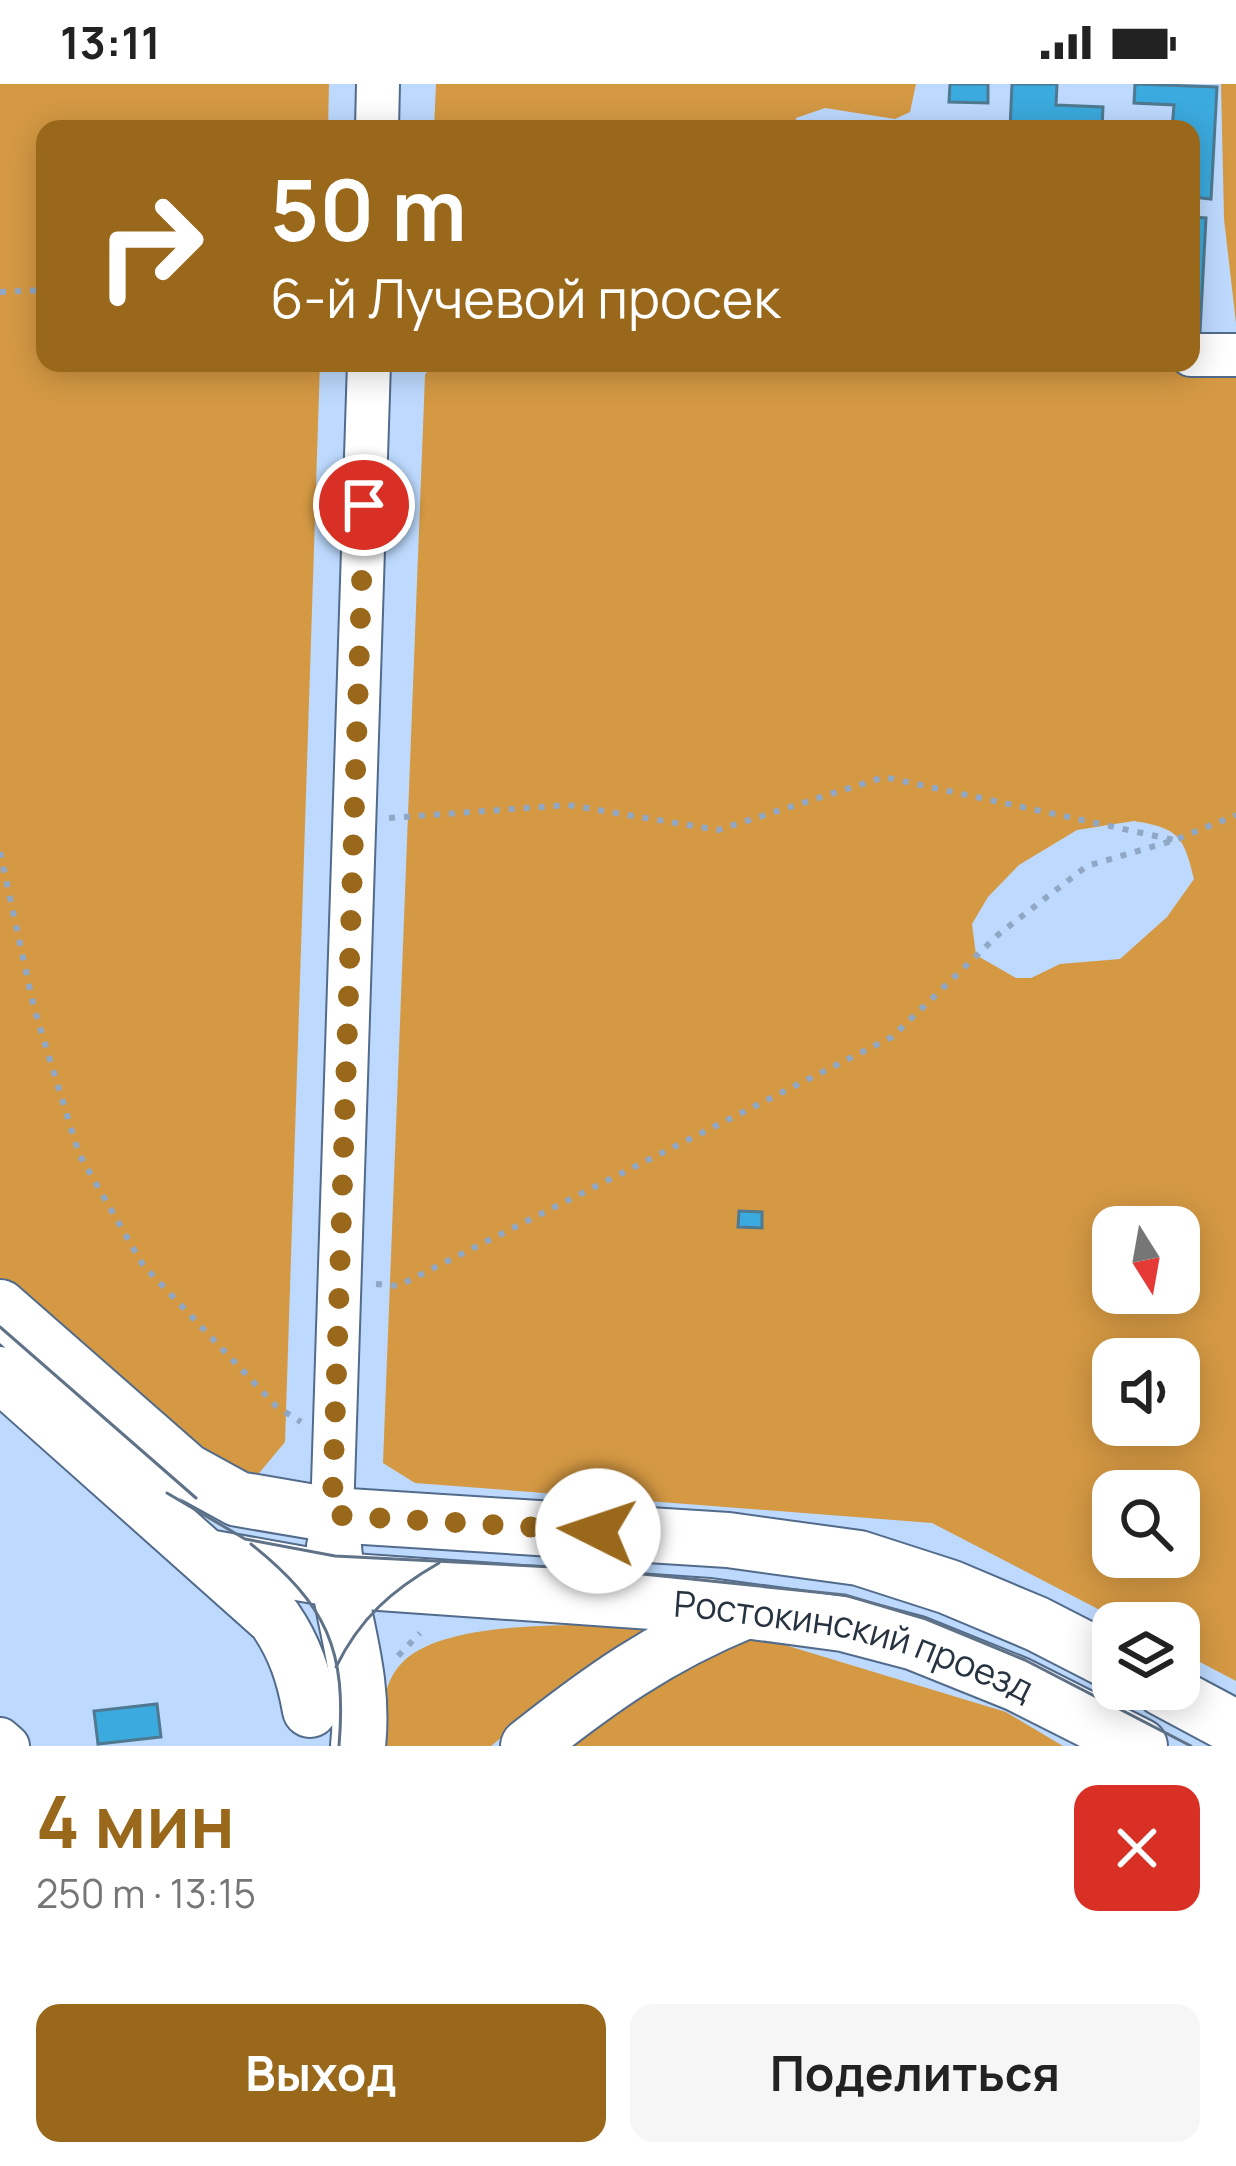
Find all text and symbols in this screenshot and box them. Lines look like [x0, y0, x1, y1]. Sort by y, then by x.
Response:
text: 13:11 [60, 11, 161, 73]
text: 50 m [270, 151, 467, 266]
icon: right [72, 168, 228, 324]
text: 6-й Лучевой просек [270, 260, 780, 334]
pin [313, 454, 415, 556]
icon: arrive [331, 472, 397, 538]
north arrow [1092, 1206, 1200, 1314]
map controls [1092, 1206, 1200, 1710]
button: sound [1092, 1338, 1200, 1446]
position arrow [535, 1468, 661, 1594]
button: search [1092, 1470, 1200, 1578]
street label: Ростокинский проезд [672, 1579, 1042, 1712]
button: layers [1092, 1602, 1200, 1710]
text: 4 мин [36, 1771, 235, 1870]
button: close [1074, 1785, 1200, 1911]
text: 250 m · 13:15 [36, 1866, 256, 1920]
button: Выход [36, 2004, 606, 2142]
button: Поделиться [630, 2004, 1200, 2142]

